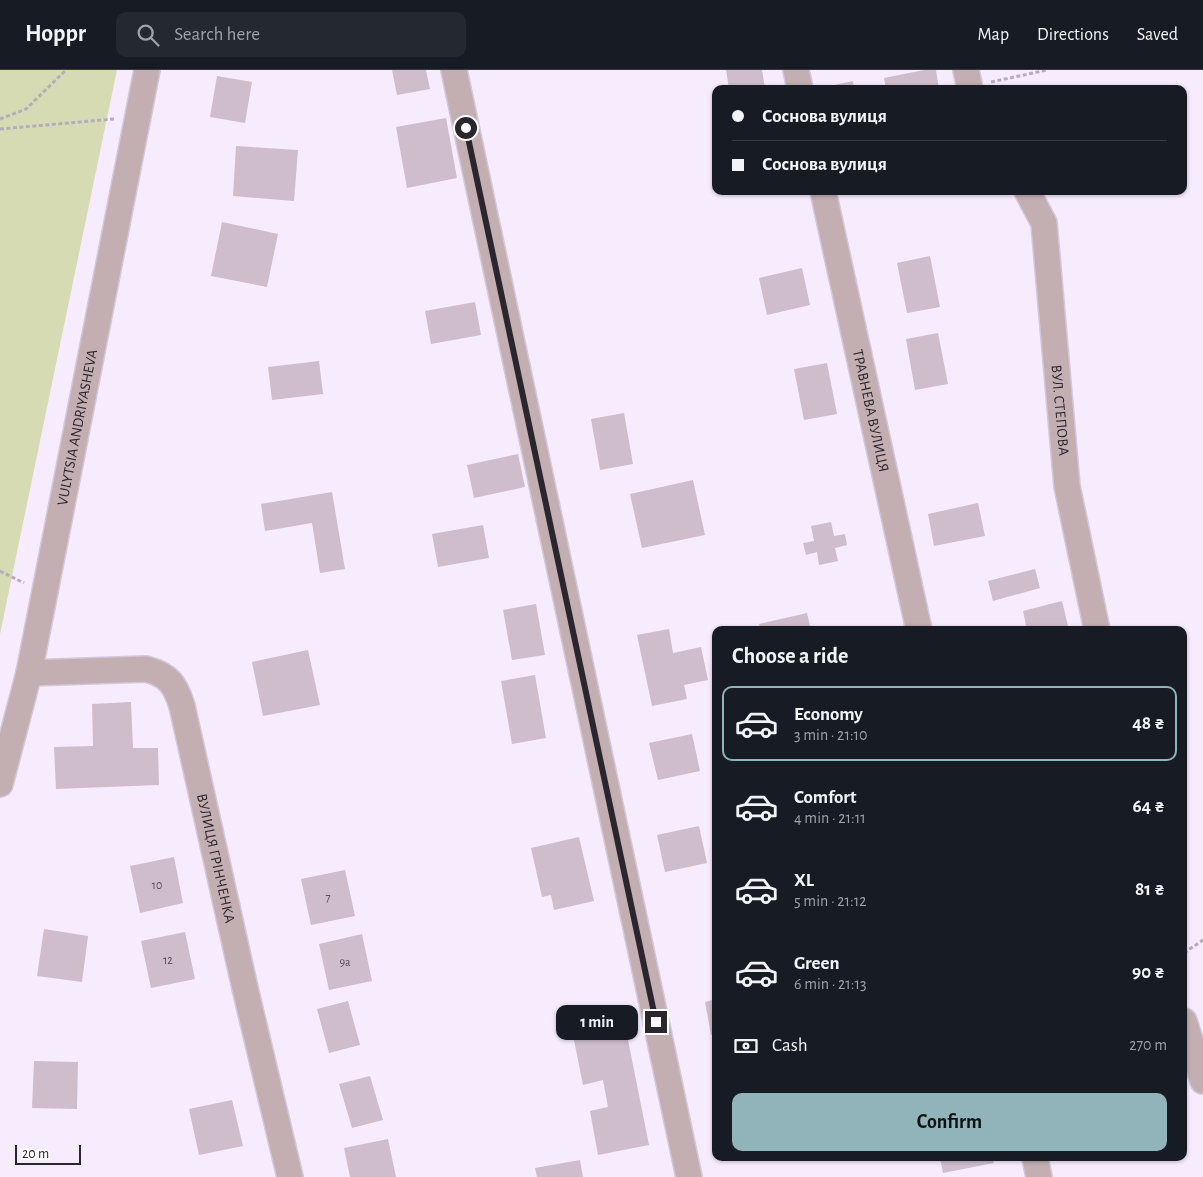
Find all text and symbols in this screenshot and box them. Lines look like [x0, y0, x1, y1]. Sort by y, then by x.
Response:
search box [116, 12, 466, 57]
icon: search [134, 21, 162, 49]
text: Hoppr [25, 22, 86, 46]
text: Search here [174, 25, 260, 44]
text: Map [978, 26, 1009, 44]
text: Directions [1037, 26, 1109, 44]
text: Saved [1137, 26, 1178, 44]
text: Соснова вулиця [762, 107, 887, 126]
route start [455, 117, 477, 139]
text: Соснова вулиця [762, 155, 887, 174]
street label: VULYTSIA ANDRIYASHEVA [54, 348, 100, 507]
street label: ТРАВНЕВА ВУЛИЦЯ [850, 348, 892, 473]
street label: ВУЛ. СТЕПОВА [1049, 364, 1072, 456]
text: Choose a ride [732, 645, 848, 667]
icon: car [734, 701, 779, 746]
text: Economy [794, 705, 863, 724]
text: 48 ₴ [1132, 714, 1165, 733]
text: 3 min · 21:10 [794, 727, 868, 743]
icon: car [734, 784, 779, 829]
text: Comfort [794, 788, 856, 807]
street label: ВУЛИЦЯ ГРІНЧЕНКА [194, 792, 238, 925]
text: 64 ₴ [1132, 797, 1165, 816]
text: 4 min · 21:11 [794, 810, 866, 826]
icon: car [734, 867, 779, 912]
text: XL [794, 871, 814, 890]
house number: 10 [152, 879, 162, 891]
text: 81 ₴ [1135, 880, 1165, 899]
house number: 7 [325, 891, 331, 903]
text: 5 min · 21:12 [794, 893, 866, 909]
icon: car [734, 950, 779, 995]
house number: 12 [163, 954, 173, 966]
text: Green [794, 954, 840, 973]
house number: 9а [339, 956, 351, 968]
text: 90 ₴ [1132, 963, 1165, 982]
text: 6 min · 21:13 [794, 976, 867, 992]
callout: 1 min [556, 1004, 638, 1040]
route end [645, 1011, 667, 1033]
text: 1 min [580, 1014, 614, 1030]
icon: cash [732, 1032, 760, 1060]
text: Cash [772, 1036, 808, 1055]
text: 270 m [1129, 1037, 1167, 1053]
button: Confirm [732, 1093, 1167, 1151]
scale bar [15, 1142, 81, 1165]
text: 20 m [22, 1147, 49, 1161]

